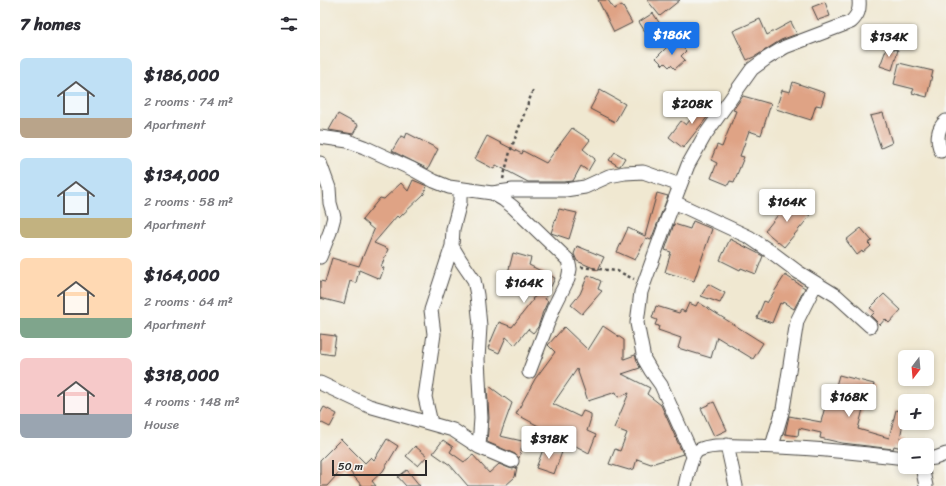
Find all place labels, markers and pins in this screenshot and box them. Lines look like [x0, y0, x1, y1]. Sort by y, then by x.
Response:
pin: $186K [644, 22, 700, 56]
pin: $134K [861, 24, 917, 58]
pin: $208K [664, 91, 720, 125]
pin: $164K [759, 189, 815, 223]
pin: $164K [496, 270, 552, 304]
pin: $168K [821, 384, 877, 418]
pin: $318K [521, 426, 577, 460]

